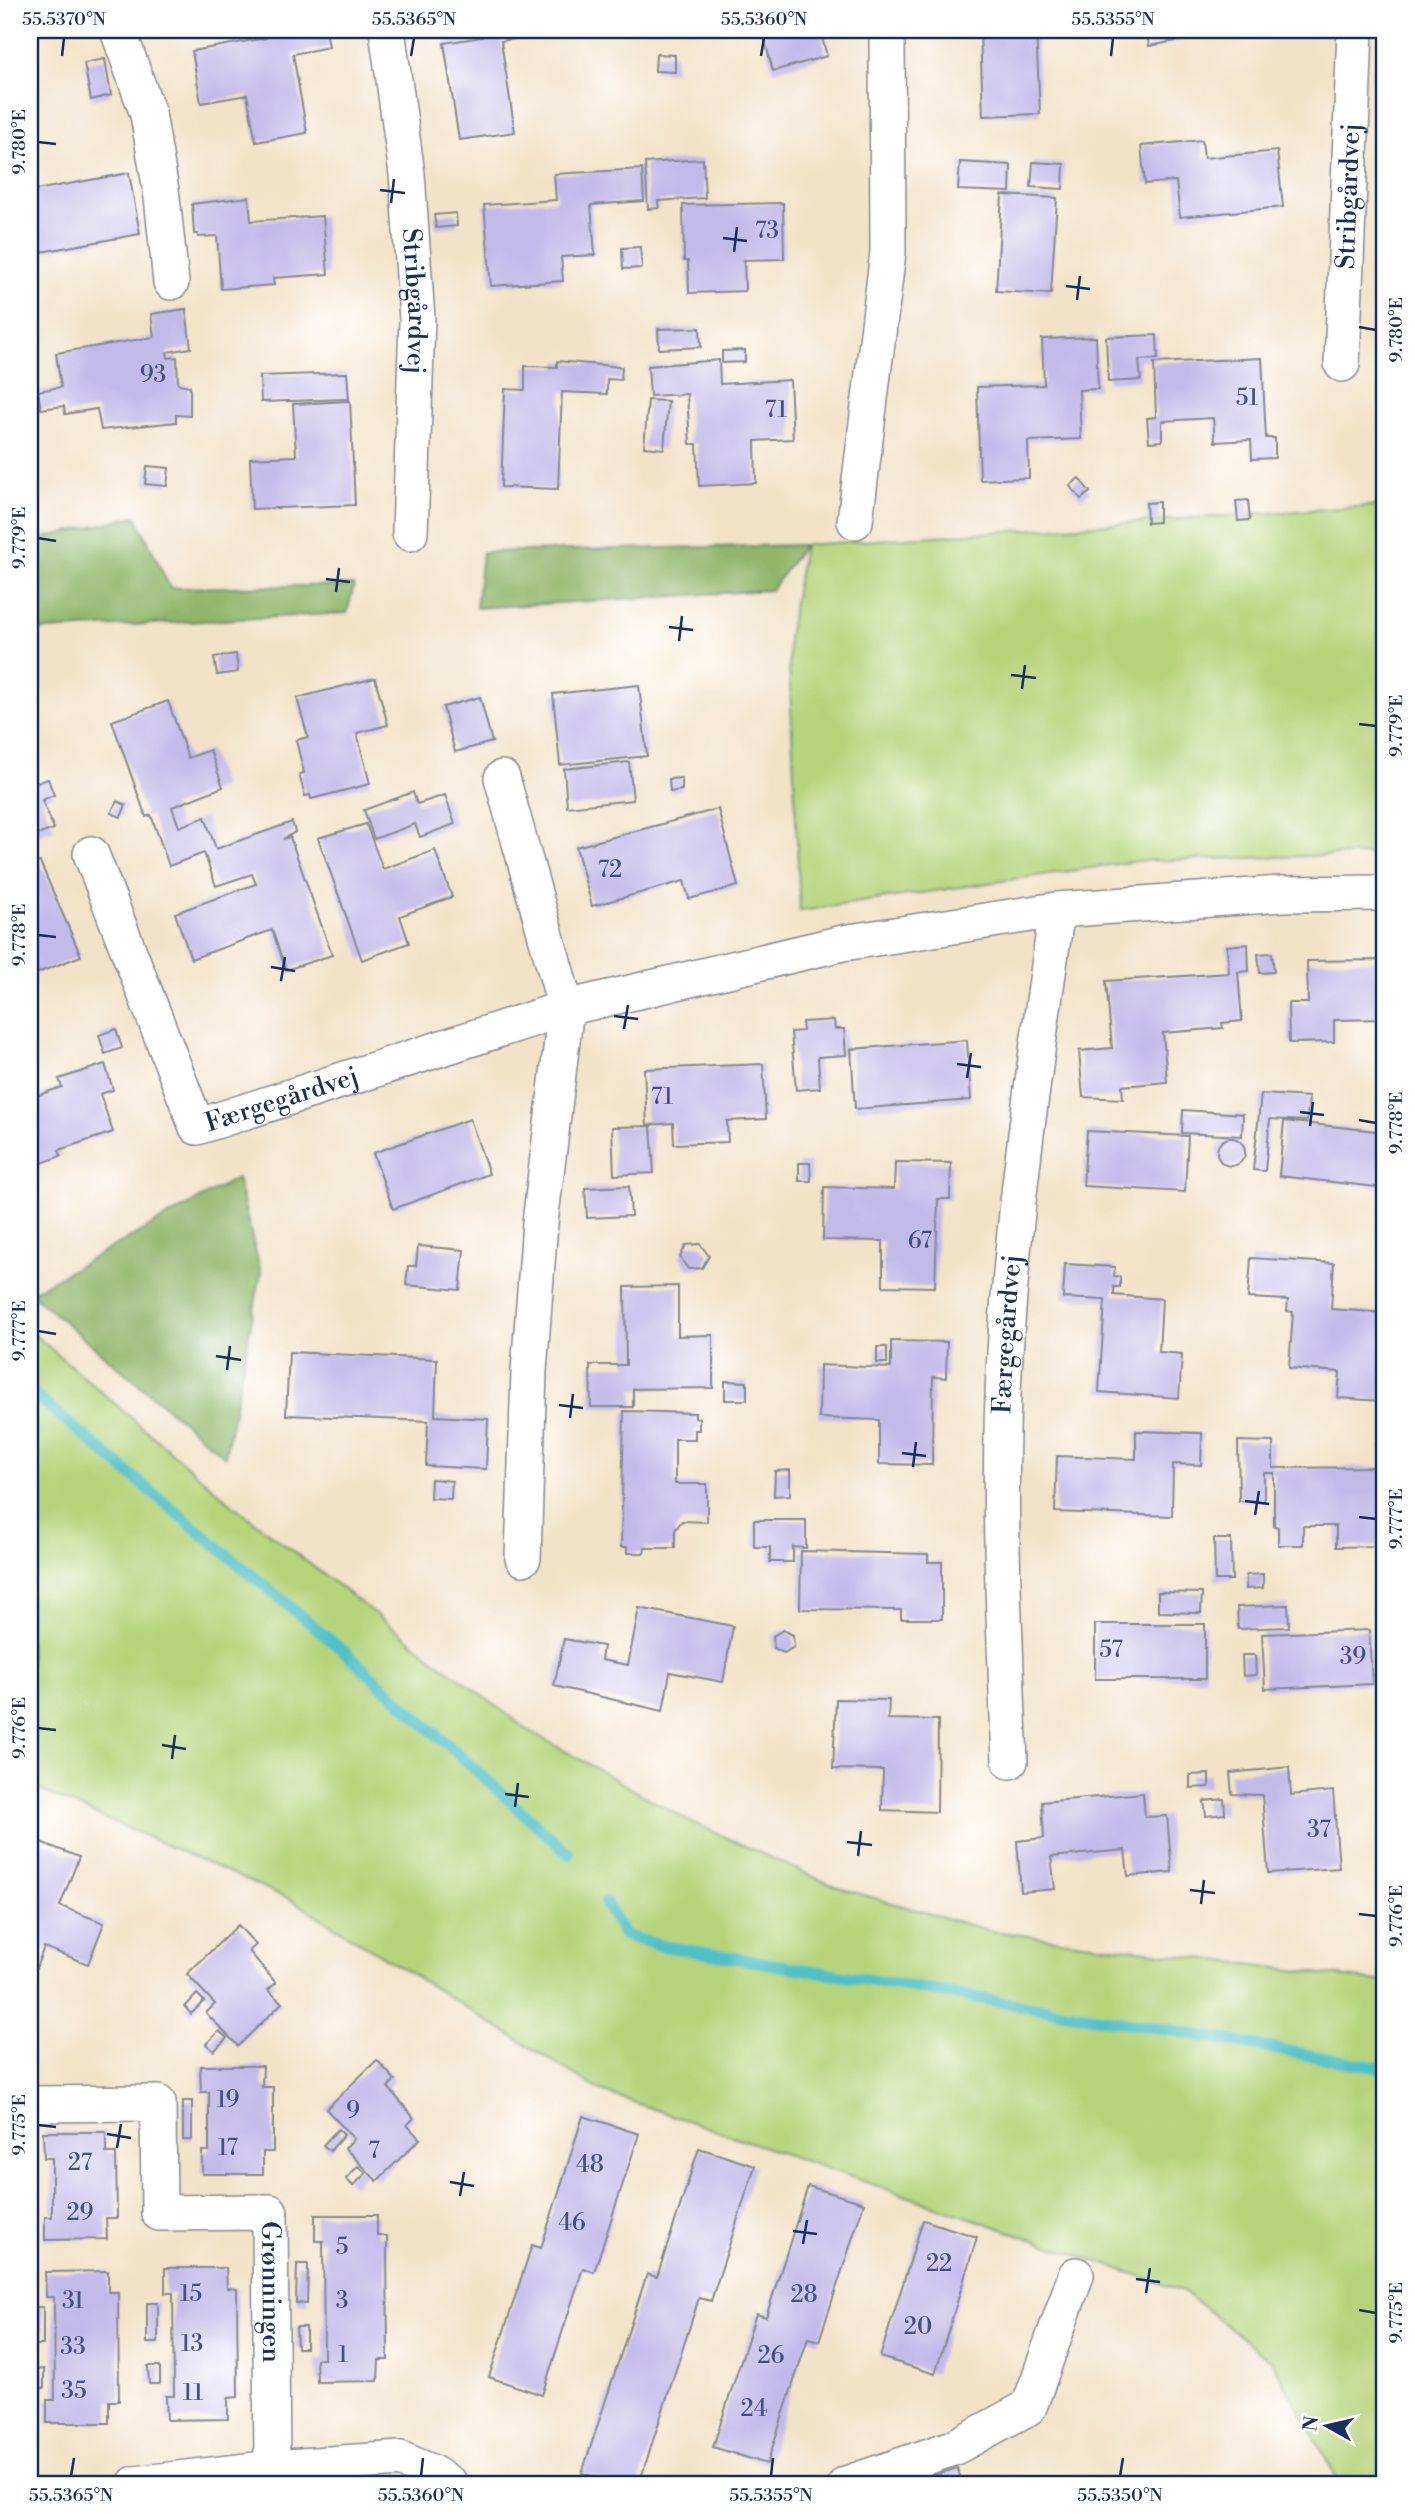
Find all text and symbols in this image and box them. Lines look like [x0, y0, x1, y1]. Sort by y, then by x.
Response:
text: 55.5370°N [22, 8, 107, 31]
text: 55.5365°N [372, 8, 457, 31]
text: 55.5360°N [721, 8, 808, 31]
text: 55.5355°N [1071, 8, 1155, 31]
text: 9.780°E [8, 109, 31, 175]
street label: Stribgårdvej [1330, 122, 1367, 270]
house number: 73 [755, 217, 779, 245]
street label: Stribgårdvej [395, 227, 433, 375]
text: 9.780°E [1385, 297, 1408, 363]
house number: 93 [140, 361, 166, 389]
house number: 51 [1236, 384, 1258, 412]
house number: 71 [765, 396, 787, 424]
text: 9.779°E [8, 507, 31, 569]
text: 9.779°E [1385, 695, 1408, 757]
house number: 72 [598, 856, 622, 884]
text: 9.778°E [8, 904, 31, 966]
street label: Færgegårdvej [201, 1060, 363, 1139]
house number: 71 [651, 1083, 673, 1111]
text: 9.778°E [1385, 1092, 1408, 1154]
house number: 67 [908, 1227, 933, 1255]
street label: Færgegårdvej [986, 1253, 1029, 1414]
text: 9.777°E [8, 1300, 31, 1362]
text: 9.777°E [1385, 1488, 1408, 1550]
house number: 57 [1099, 1636, 1123, 1664]
house number: 39 [1340, 1643, 1366, 1671]
text: 9.776°E [8, 1697, 31, 1759]
house number: 37 [1307, 1816, 1331, 1844]
text: 9.776°E [1385, 1885, 1408, 1947]
house number: 19 [216, 2086, 240, 2114]
text: 9.775°E [8, 2094, 31, 2156]
house number: 9 [346, 2097, 360, 2125]
house number: 17 [218, 2134, 239, 2162]
house number: 7 [368, 2137, 380, 2165]
house number: 27 [68, 2149, 93, 2177]
house number: 48 [576, 2151, 604, 2179]
house number: 29 [66, 2199, 94, 2227]
house number: 46 [558, 2209, 586, 2237]
street label: Grønningen [254, 2221, 287, 2363]
house number: 5 [336, 2233, 348, 2261]
house number: 22 [926, 2250, 952, 2278]
house number: 15 [180, 2280, 202, 2308]
house number: 28 [790, 2281, 818, 2309]
text: 9.775°E [1385, 2282, 1408, 2344]
house number: 31 [62, 2287, 84, 2315]
house number: 3 [336, 2287, 348, 2315]
house number: 20 [904, 2313, 932, 2341]
house number: 13 [181, 2330, 203, 2358]
house number: 33 [60, 2333, 86, 2361]
house number: 1 [338, 2341, 348, 2369]
house number: 26 [757, 2342, 785, 2370]
house number: 35 [61, 2377, 87, 2405]
house number: 11 [183, 2379, 203, 2407]
north arrow [1292, 2392, 1362, 2462]
house number: 24 [741, 2395, 767, 2423]
text: N [1298, 2415, 1324, 2433]
text: 55.5365°N [29, 2484, 114, 2507]
text: 55.5360°N [378, 2484, 465, 2507]
text: 55.5355°N [729, 2484, 813, 2507]
text: 55.5350°N [1077, 2484, 1163, 2507]

